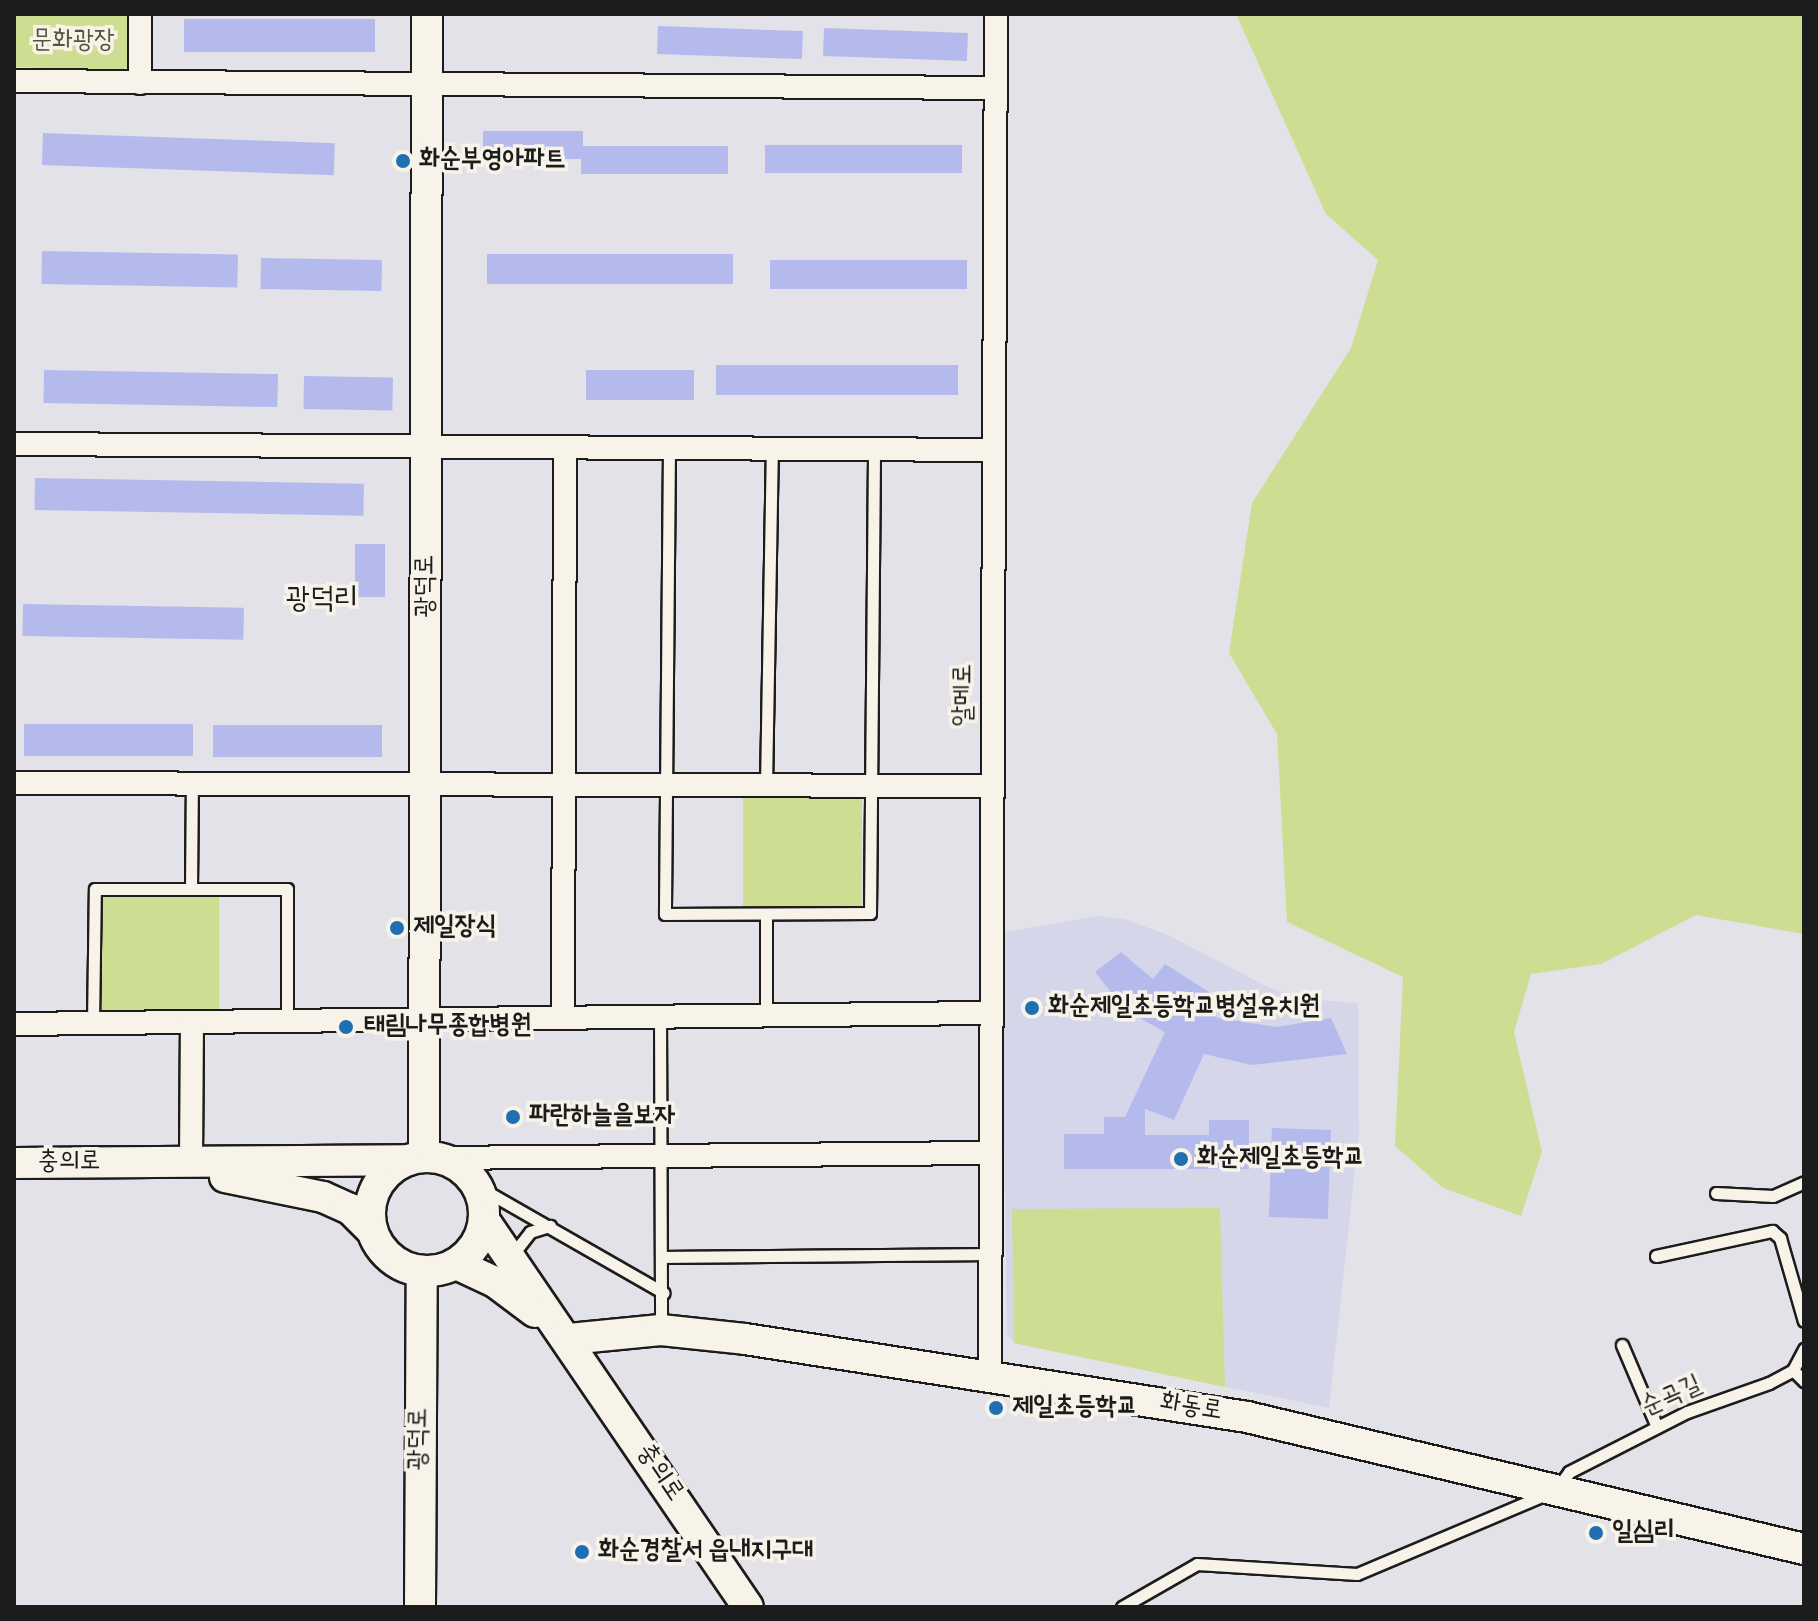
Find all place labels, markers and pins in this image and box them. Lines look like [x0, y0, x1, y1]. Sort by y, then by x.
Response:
place label: 화순부영아파트 [419, 145, 565, 177]
marker: 화순부영아파트 [394, 152, 412, 170]
place label: 제일장식 [413, 912, 497, 944]
marker: 제일장식 [388, 919, 406, 937]
place label: 화순제일초등학교병설유치원 [1048, 992, 1320, 1024]
marker: 화순제일초등학교병설유치원 [1023, 999, 1041, 1017]
place label: 태림나무종합병원 [364, 1011, 531, 1043]
marker: 태림나무종합병원 [335, 1016, 357, 1038]
place label: 파란하늘을보자 [529, 1101, 675, 1133]
marker: 파란하늘을보자 [504, 1108, 522, 1126]
place label: 화순제일초등학교 [1197, 1143, 1364, 1175]
marker: 화순제일초등학교 [1172, 1150, 1190, 1168]
place label: 제일초등학교 [1012, 1392, 1138, 1424]
marker: 제일초등학교 [987, 1399, 1005, 1417]
place label: 일심리 [1612, 1517, 1675, 1549]
marker: 일심리 [1587, 1524, 1605, 1542]
place label: 화순경찰서 읍내지구대 [598, 1536, 813, 1568]
marker: 화순경찰서 읍내지구대 [573, 1543, 591, 1561]

